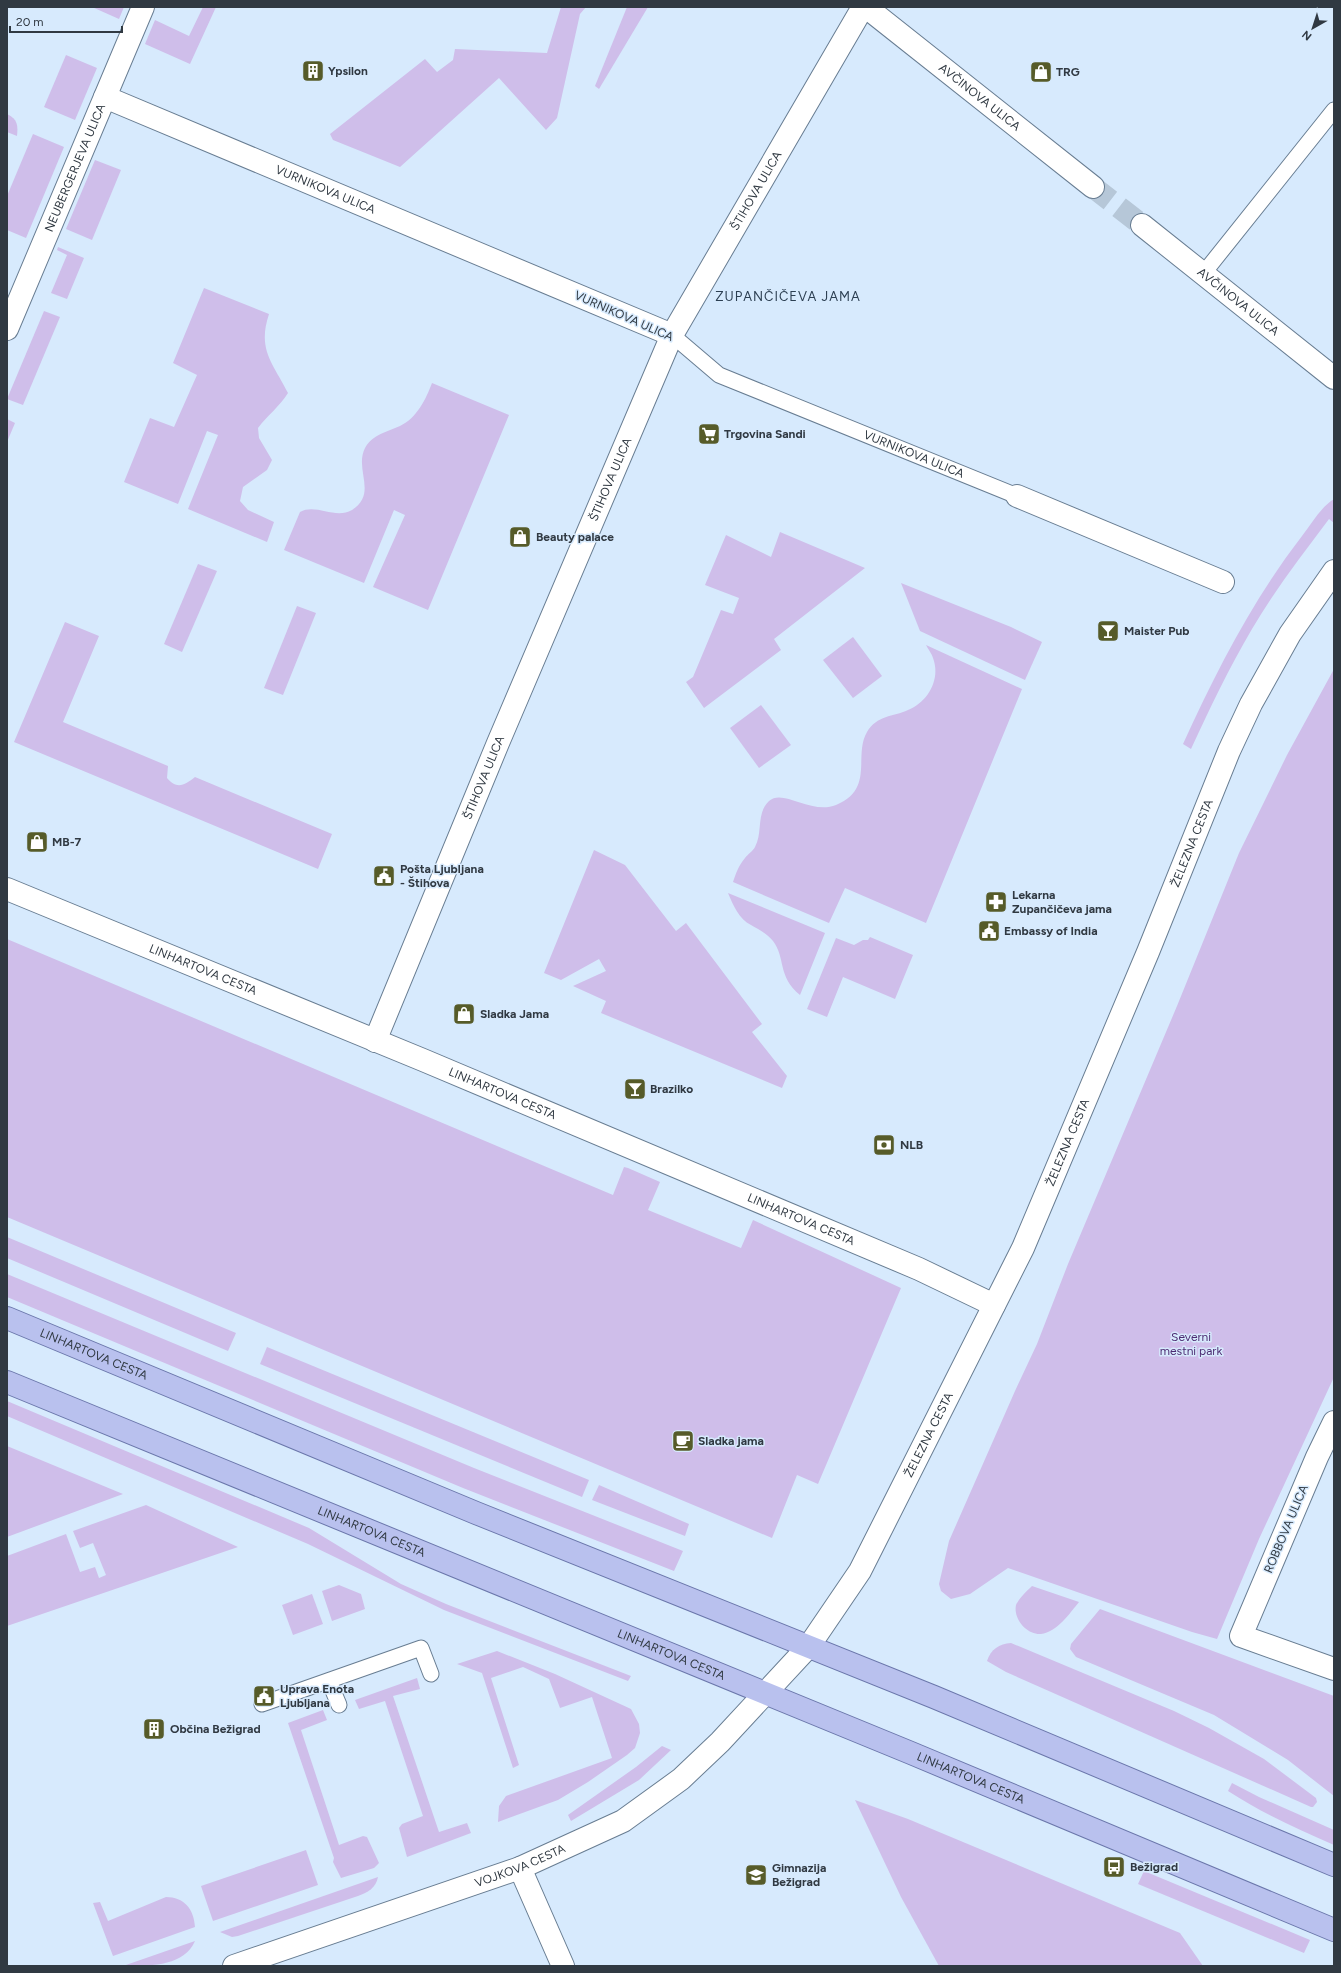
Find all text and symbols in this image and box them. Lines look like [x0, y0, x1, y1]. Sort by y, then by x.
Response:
scale bar [10, 8, 122, 34]
north arrow [1293, 8, 1333, 48]
text: 20 m [16, 15, 44, 29]
text: N [1300, 28, 1314, 43]
building icon: Ypsilon [300, 58, 326, 84]
shop icon: TRG [1028, 59, 1054, 85]
street label: AVČINOVA ULICA [936, 61, 1023, 134]
place label: Ypsilon [328, 64, 368, 78]
place label: TRG [1056, 65, 1080, 79]
street label: NEUBERGERJEVA ULICA [42, 102, 108, 234]
street label: ŠTIHOVA ULICA [728, 149, 785, 233]
street label: VURNIKOVA ULICA [273, 162, 377, 217]
street label: AVČINOVA ULICA [1195, 265, 1282, 338]
street label: VURNIKOVA ULICA [572, 288, 676, 344]
district label: ZUPANČIČEVA JAMA [715, 289, 861, 304]
supermarket icon: Trgovina Sandi [696, 421, 722, 447]
place label: Trgovina Sandi [724, 427, 806, 441]
street label: VURNIKOVA ULICA [862, 427, 966, 481]
street label: ŠTIHOVA ULICA [587, 436, 634, 523]
shop icon: Beauty palace [507, 524, 533, 550]
place label: Beauty palace [536, 530, 614, 544]
bar icon: Maister Pub [1095, 618, 1121, 644]
place label: Maister Pub [1124, 624, 1189, 638]
street label: ŠTIHOVA ULICA [460, 734, 507, 821]
street label: ŽELEZNA CESTA [1168, 797, 1216, 889]
shop icon: MB-7 [24, 829, 50, 855]
place label: MB-7 [52, 835, 82, 849]
place label: Pošta Ljubljana - Štihova [400, 862, 484, 890]
public building icon: Pošta Ljubljana - Štihova [371, 863, 397, 889]
place label: Lekarna Zupančičeva jama [1012, 888, 1112, 916]
pharmacy icon: Lekarna Zupančičeva jama [983, 889, 1009, 915]
public building icon: Embassy of India [976, 918, 1002, 944]
place label: Embassy of India [1004, 924, 1098, 938]
street label: LINHARTOVA CESTA [147, 941, 259, 998]
shop icon: Sladka Jama [451, 1001, 477, 1027]
place label: Sladka Jama [480, 1007, 549, 1021]
street label: LINHARTOVA CESTA [447, 1065, 558, 1122]
bar icon: Brazilko [622, 1076, 648, 1102]
place label: Brazilko [650, 1082, 693, 1096]
street label: ŽELEZNA CESTA [1043, 1097, 1092, 1188]
bank icon: NLB [871, 1132, 897, 1158]
place label: NLB [900, 1138, 923, 1152]
street label: LINHARTOVA CESTA [745, 1190, 857, 1248]
street label: LINHARTOVA CESTA [38, 1326, 150, 1383]
park label: Severni mestni park [1160, 1330, 1222, 1358]
street label: ŽELEZNA CESTA [901, 1390, 956, 1480]
cafe icon: Sladka jama [670, 1428, 696, 1454]
place label: Sladka jama [698, 1434, 764, 1448]
street label: ROBBOVA ULICA [1261, 1483, 1311, 1575]
street label: LINHARTOVA CESTA [316, 1503, 427, 1560]
street label: LINHARTOVA CESTA [615, 1626, 727, 1683]
place label: Uprava Enota Ljubljana [280, 1682, 354, 1710]
public building icon: Uprava Enota Ljubljana [251, 1683, 277, 1709]
building icon: Občina Bežigrad [141, 1716, 167, 1742]
place label: Občina Bežigrad [170, 1722, 261, 1736]
street label: LINHARTOVA CESTA [915, 1749, 1027, 1807]
street label: VOJKOVA CESTA [473, 1841, 567, 1890]
bus stop icon: Bežigrad [1101, 1854, 1127, 1880]
place label: Bežigrad [1130, 1860, 1178, 1874]
place label: Gimnazija Bežigrad [772, 1861, 827, 1889]
school or university icon: Gimnazija Bežigrad [743, 1862, 769, 1888]

